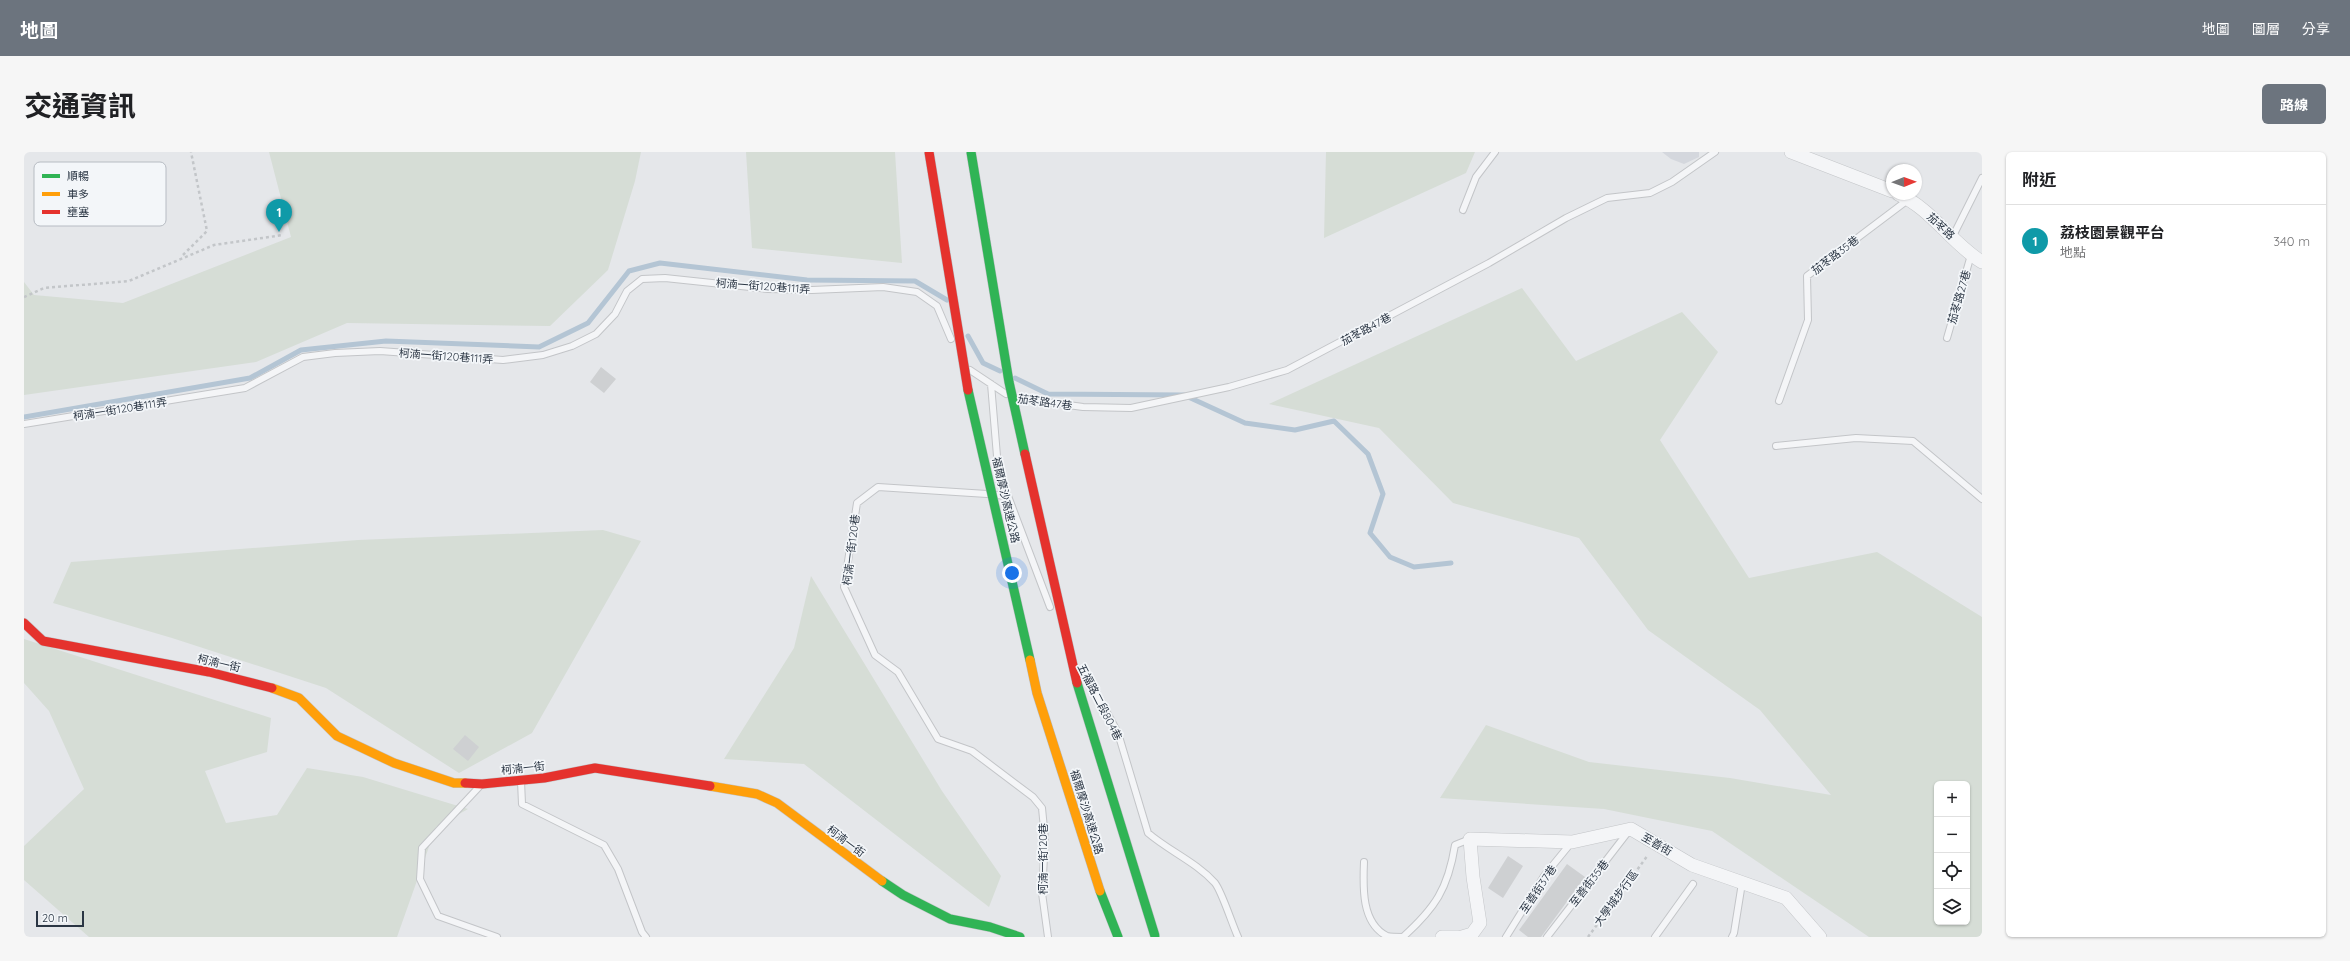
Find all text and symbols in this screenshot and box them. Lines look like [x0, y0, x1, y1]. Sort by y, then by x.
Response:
text: 地圖 [20, 18, 58, 42]
text: 地圖 [2202, 20, 2230, 38]
text: 圖層 [2252, 20, 2280, 38]
text: 分享 [2302, 20, 2330, 38]
button: 路線 [2262, 84, 2326, 124]
text: 交通資訊 [24, 88, 136, 123]
legend [34, 162, 166, 226]
north arrow [1886, 164, 1922, 200]
text: 順暢 [67, 169, 89, 183]
text: 附近 [2022, 169, 2056, 190]
text: 車多 [67, 187, 89, 201]
pin: 1 [266, 199, 292, 232]
text: 壅塞 [67, 205, 89, 219]
street label: 茄苳路 [1924, 210, 1958, 242]
text: 荔枝園景觀平台 [2060, 223, 2165, 242]
street label: 茄苳路35巷 [1809, 233, 1861, 277]
text: 1 [2032, 233, 2038, 249]
text: 340 m [2273, 233, 2310, 249]
text: 地點 [2060, 244, 2086, 260]
street label: 茄苳路27巷 [1945, 268, 1973, 326]
street label: 柯湳一街120巷111弄 [715, 276, 811, 296]
street label: 茄苳路47巷 [1338, 310, 1394, 348]
street label: 柯湳一街120巷111弄 [398, 346, 494, 366]
street label: 茄苳路47巷 [1017, 391, 1073, 413]
street label: 柯湳一街120巷111弄 [72, 395, 168, 423]
street label: 福爾摩沙高速公路 [989, 456, 1023, 544]
street label: 柯湳一街120巷 [840, 514, 862, 586]
your location [1002, 563, 1022, 583]
street label: 柯湳一街 [196, 651, 242, 675]
street label: 五福路二段804巷 [1075, 661, 1125, 743]
street label: 柯湳一街 [500, 759, 546, 777]
street label: 福爾摩沙高速公路 [1067, 768, 1107, 856]
map controls [1934, 781, 1970, 925]
button: + [1934, 781, 1970, 817]
button: − [1934, 817, 1970, 853]
street label: 柯湳一街 [824, 822, 868, 860]
street label: 柯湳一街120巷 [1036, 823, 1050, 895]
street label: 至善街 [1639, 830, 1675, 858]
button: locate [1934, 853, 1970, 889]
street label: 至善街35巷 [1566, 857, 1612, 909]
street label: 至善街37巷 [1517, 862, 1559, 916]
street label: 大學城步行區 [1591, 867, 1641, 929]
button: layers [1934, 889, 1970, 925]
scale bar [36, 909, 84, 928]
text: 20 m [42, 911, 68, 925]

